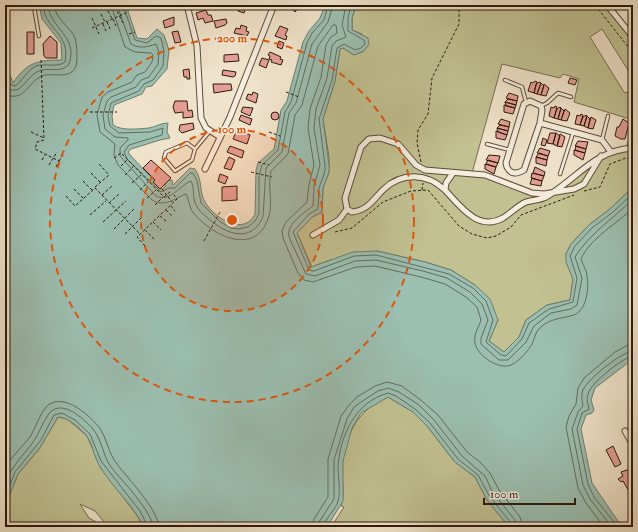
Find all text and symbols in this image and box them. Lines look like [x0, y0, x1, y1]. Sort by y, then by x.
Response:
text: 200 m [217, 31, 248, 46]
text: 100 m [218, 122, 247, 137]
centre of rings [225, 213, 239, 227]
scale bar [484, 480, 575, 506]
text: 100 m [490, 487, 519, 502]

